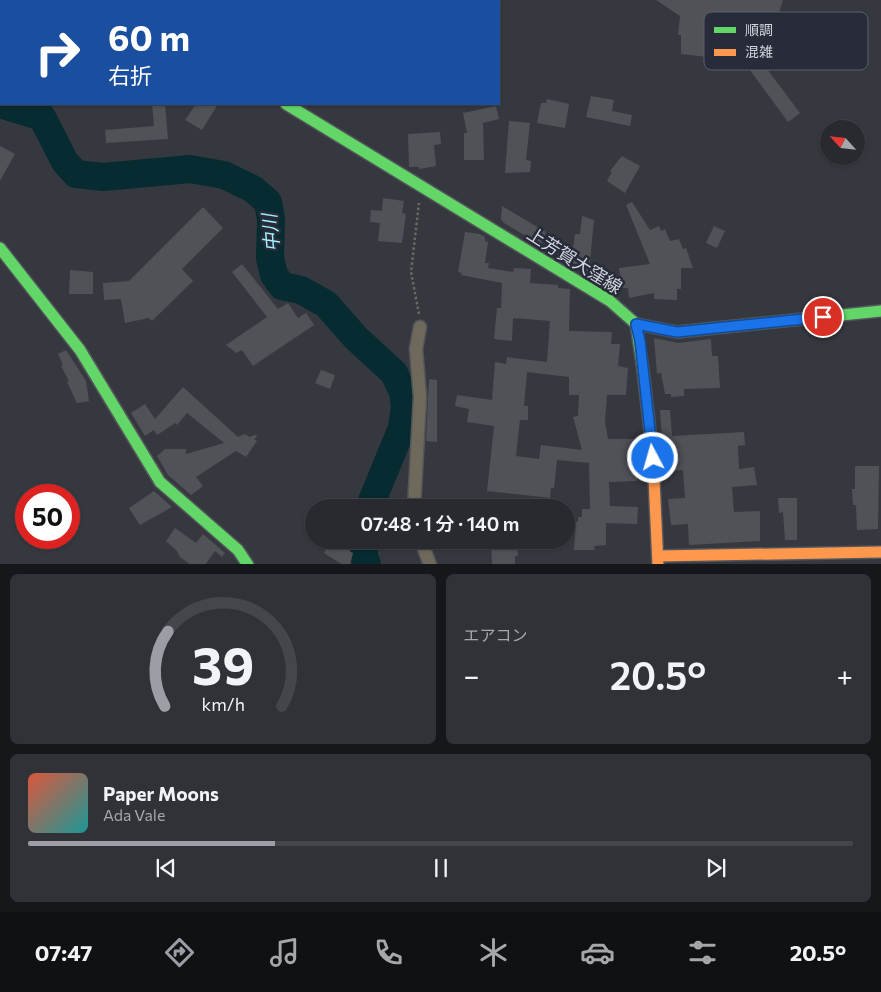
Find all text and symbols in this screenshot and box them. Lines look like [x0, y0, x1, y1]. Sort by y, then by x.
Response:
legend [704, 12, 868, 70]
text: 60 m [108, 15, 190, 58]
icon: right [25, 20, 90, 85]
text: 順調 [745, 21, 773, 38]
text: 混雑 [745, 43, 773, 60]
text: 右折 [108, 62, 152, 89]
north arrow [820, 120, 865, 165]
map controls [820, 120, 865, 165]
water label: 中川 [257, 211, 283, 253]
street label: 上芳賀大窪線 [523, 222, 627, 298]
pin [802, 296, 844, 338]
icon: arrive [809, 303, 837, 331]
position arrow [626, 431, 678, 483]
speed limit sign: 50 [15, 484, 80, 549]
text: 07:48 · 1 分 · 140 m [361, 512, 519, 535]
text: エアコン [464, 625, 528, 644]
text: 39 [192, 632, 254, 696]
text: 20.5° [610, 651, 706, 698]
text: − [464, 658, 479, 692]
text: + [837, 658, 853, 692]
text: km/h [201, 693, 244, 715]
text: Paper Moons [103, 782, 219, 805]
text: Ada Vale [103, 805, 165, 824]
icon: previous [152, 854, 180, 882]
icon: pause [427, 854, 455, 882]
icon: next [702, 854, 730, 882]
icon: directions [162, 935, 197, 970]
icon: music [267, 935, 302, 970]
icon: phone [371, 935, 406, 970]
icon: climate [476, 935, 511, 970]
icon: car [580, 935, 615, 970]
icon: filters [685, 935, 720, 970]
text: 07:47 [35, 939, 92, 966]
text: 20.5° [790, 939, 846, 966]

